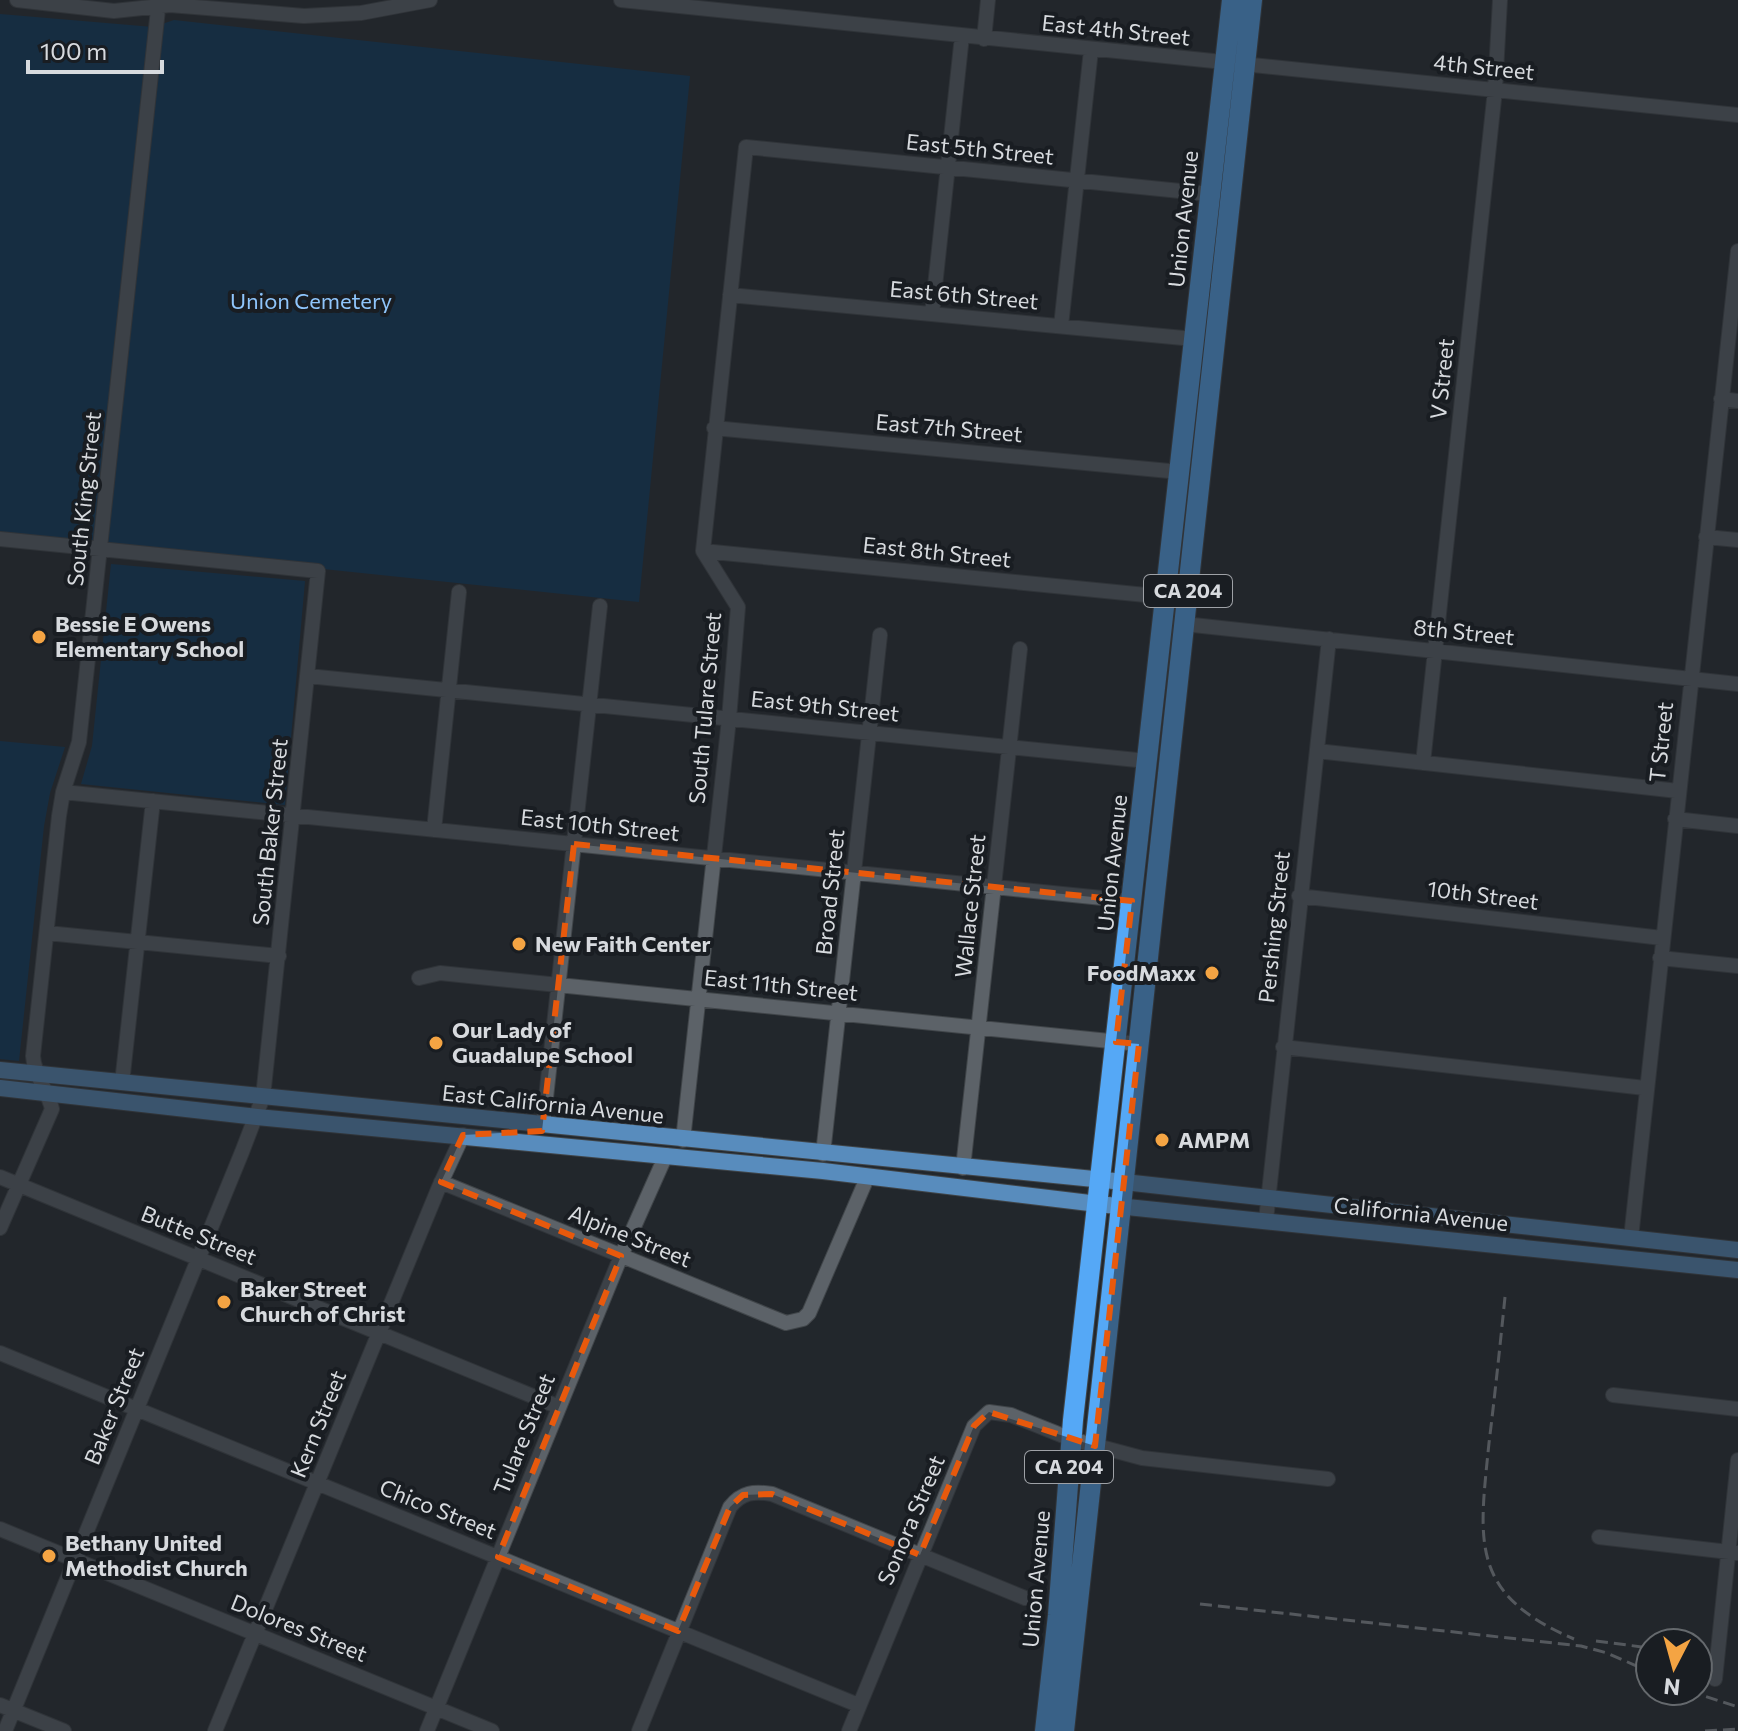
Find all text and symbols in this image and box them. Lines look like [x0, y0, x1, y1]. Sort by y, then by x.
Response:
street label: East 4th Street [1041, 8, 1192, 51]
scale bar [28, 24, 162, 74]
text: 100 m [40, 36, 107, 65]
street label: 4th Street [1432, 48, 1536, 85]
street label: East 5th Street [905, 127, 1055, 170]
street label: Union Avenue [1162, 149, 1203, 289]
street label: East 6th Street [889, 275, 1039, 314]
park label: Union Cemetery [230, 287, 392, 314]
street label: V Street [1424, 337, 1459, 421]
street label: East 7th Street [874, 408, 1024, 447]
street label: South King Street [61, 410, 106, 588]
street label: East 8th Street [861, 530, 1013, 573]
road number: CA 204 [1144, 575, 1232, 607]
place label: Bessie E Owens Elementary School [55, 610, 244, 662]
street label: South Tulare Street [683, 611, 726, 805]
street label: 8th Street [1412, 613, 1516, 650]
marker: Bessie E Owens Elementary School [30, 628, 48, 646]
street label: East 9th Street [749, 684, 901, 727]
street label: T Street [1643, 701, 1678, 783]
street label: South Baker Street [246, 737, 293, 927]
street label: Union Avenue [1091, 793, 1132, 933]
street label: East 10th Street [519, 803, 681, 846]
street label: Broad Street [809, 828, 850, 956]
street label: Wallace Street [949, 833, 990, 979]
street label: Pershing Street [1252, 850, 1295, 1004]
street label: 10th Street [1426, 874, 1540, 915]
place label: New Faith Center [535, 930, 711, 957]
marker: New Faith Center [510, 935, 528, 953]
place label: FoodMaxx [1087, 959, 1197, 986]
street label: East 11th Street [703, 963, 859, 1006]
marker: FoodMaxx [1203, 964, 1221, 982]
place label: Our Lady of Guadalupe School [452, 1016, 633, 1068]
marker: Our Lady of Guadalupe School [427, 1034, 445, 1052]
street label: East California Avenue [441, 1078, 665, 1129]
place label: AMPM [1178, 1126, 1250, 1153]
marker: AMPM [1153, 1131, 1171, 1149]
street label: California Avenue [1333, 1191, 1510, 1236]
street label: Butte Street [137, 1199, 261, 1270]
street label: Alpine Street [565, 1199, 696, 1272]
place label: Baker Street Church of Christ [240, 1275, 405, 1327]
marker: Baker Street Church of Christ [215, 1293, 233, 1311]
street label: Baker Street [78, 1343, 149, 1468]
street label: Kern Street [284, 1366, 351, 1481]
street label: Tulare Street [487, 1369, 560, 1498]
street label: Sonora Street [871, 1451, 950, 1589]
road number: CA 204 [1025, 1451, 1113, 1483]
street label: Chico Street [376, 1473, 501, 1544]
street label: Union Avenue [1016, 1509, 1055, 1649]
place label: Bethany United Methodist Church [65, 1529, 248, 1581]
marker: Bethany United Methodist Church [40, 1547, 58, 1565]
street label: Dolores Street [227, 1588, 371, 1667]
north arrow [1634, 1627, 1714, 1707]
text: N [1662, 1673, 1681, 1702]

